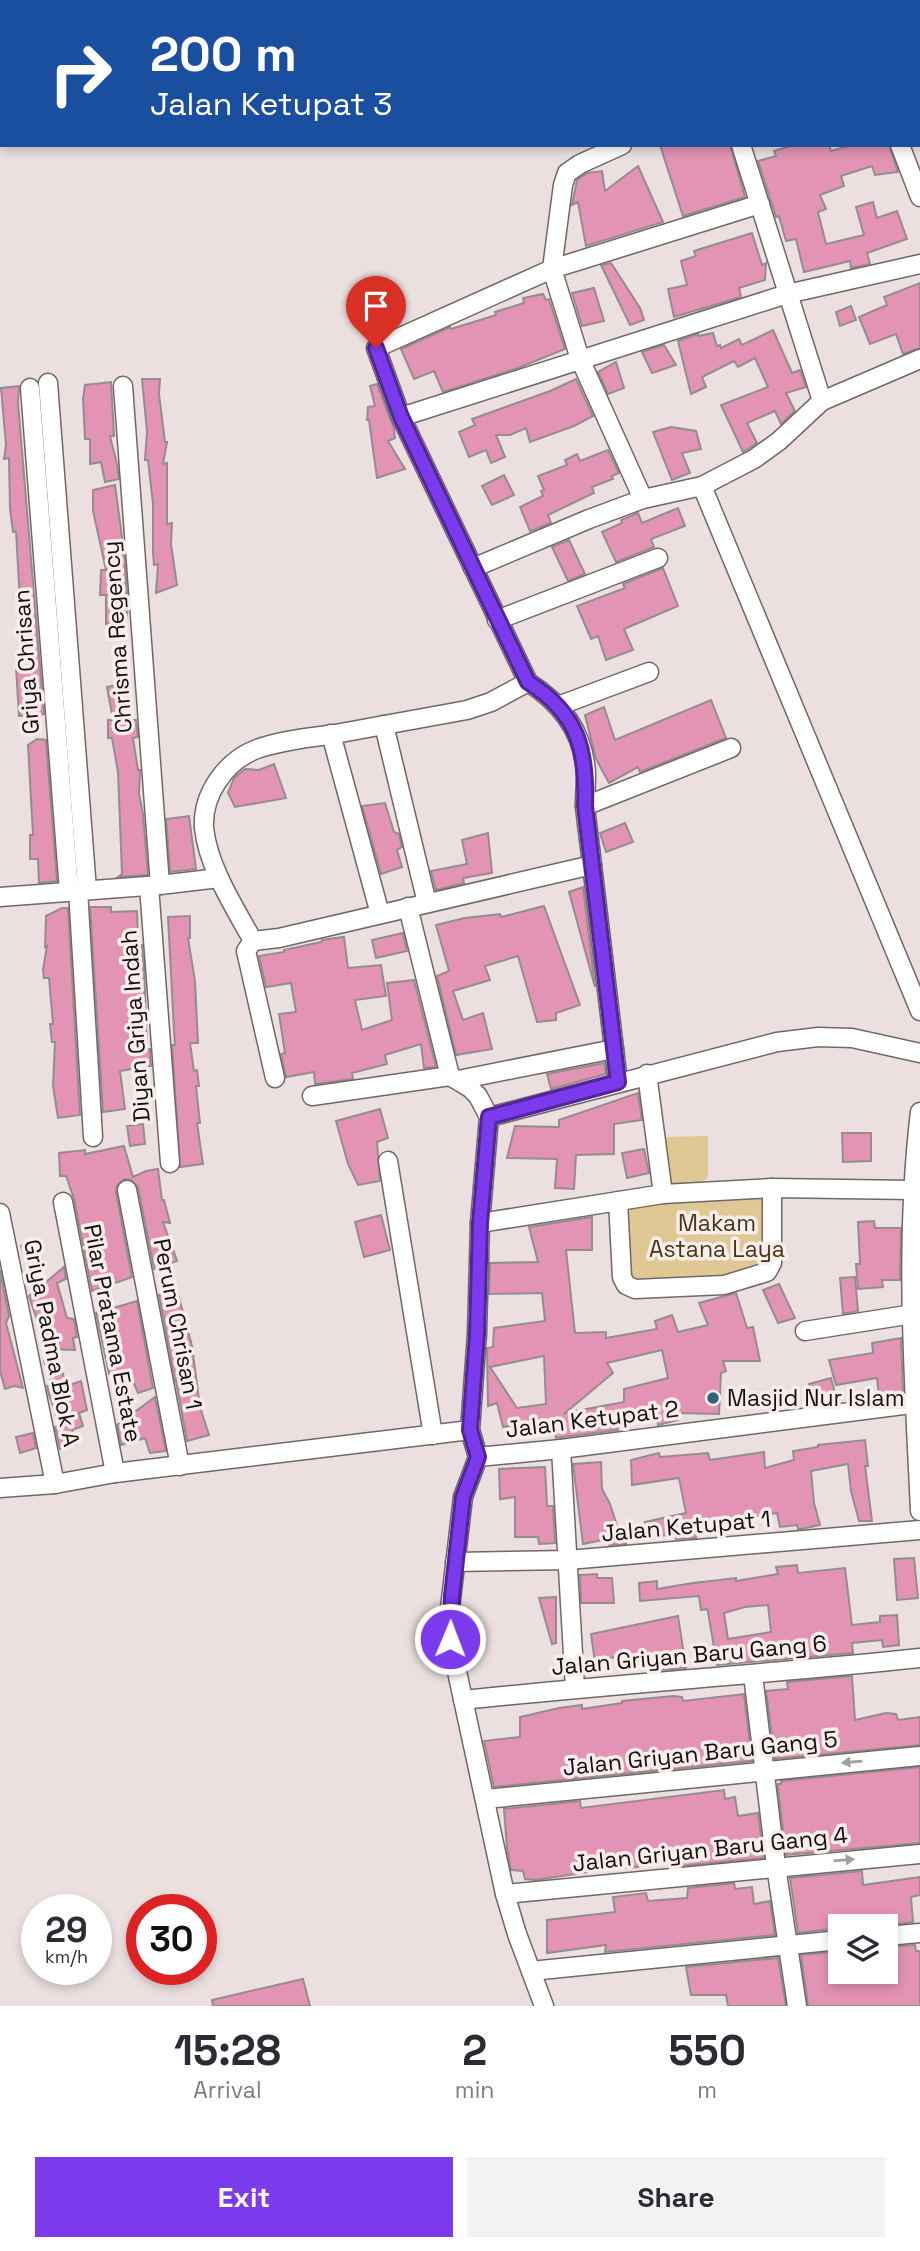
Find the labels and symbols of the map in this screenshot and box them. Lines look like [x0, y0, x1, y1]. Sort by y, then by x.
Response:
pin [346, 276, 406, 348]
street label: Chrisma Regency [95, 540, 139, 734]
street label: Griya Chrisan [6, 589, 46, 735]
street label: Diyan Griya Indah [113, 929, 157, 1123]
park label: Makam Astana Laya [649, 1208, 785, 1264]
street label: Pilar Pratama Estate [77, 1221, 149, 1445]
street label: Perum Chrisan 1 [147, 1236, 209, 1412]
street label: Griya Padma Blok A [17, 1237, 87, 1449]
place label: Masjid Nur Islam [727, 1383, 905, 1413]
marker: Masjid Nur Islam [705, 1390, 721, 1406]
street label: Jalan Ketupat 2 [504, 1393, 680, 1445]
street label: Jalan Ketupat 1 [600, 1504, 772, 1548]
position arrow [413, 1602, 487, 1676]
street label: Jalan Griyan Baru Gang 6 [550, 1628, 828, 1682]
street label: Jalan Griyan Baru Gang 5 [561, 1724, 839, 1782]
one-way arrow [841, 1757, 863, 1768]
street label: Jalan Griyan Baru Gang 4 [571, 1820, 849, 1878]
one-way arrow [833, 1854, 855, 1865]
speed limit sign: 30 [126, 1894, 217, 1985]

